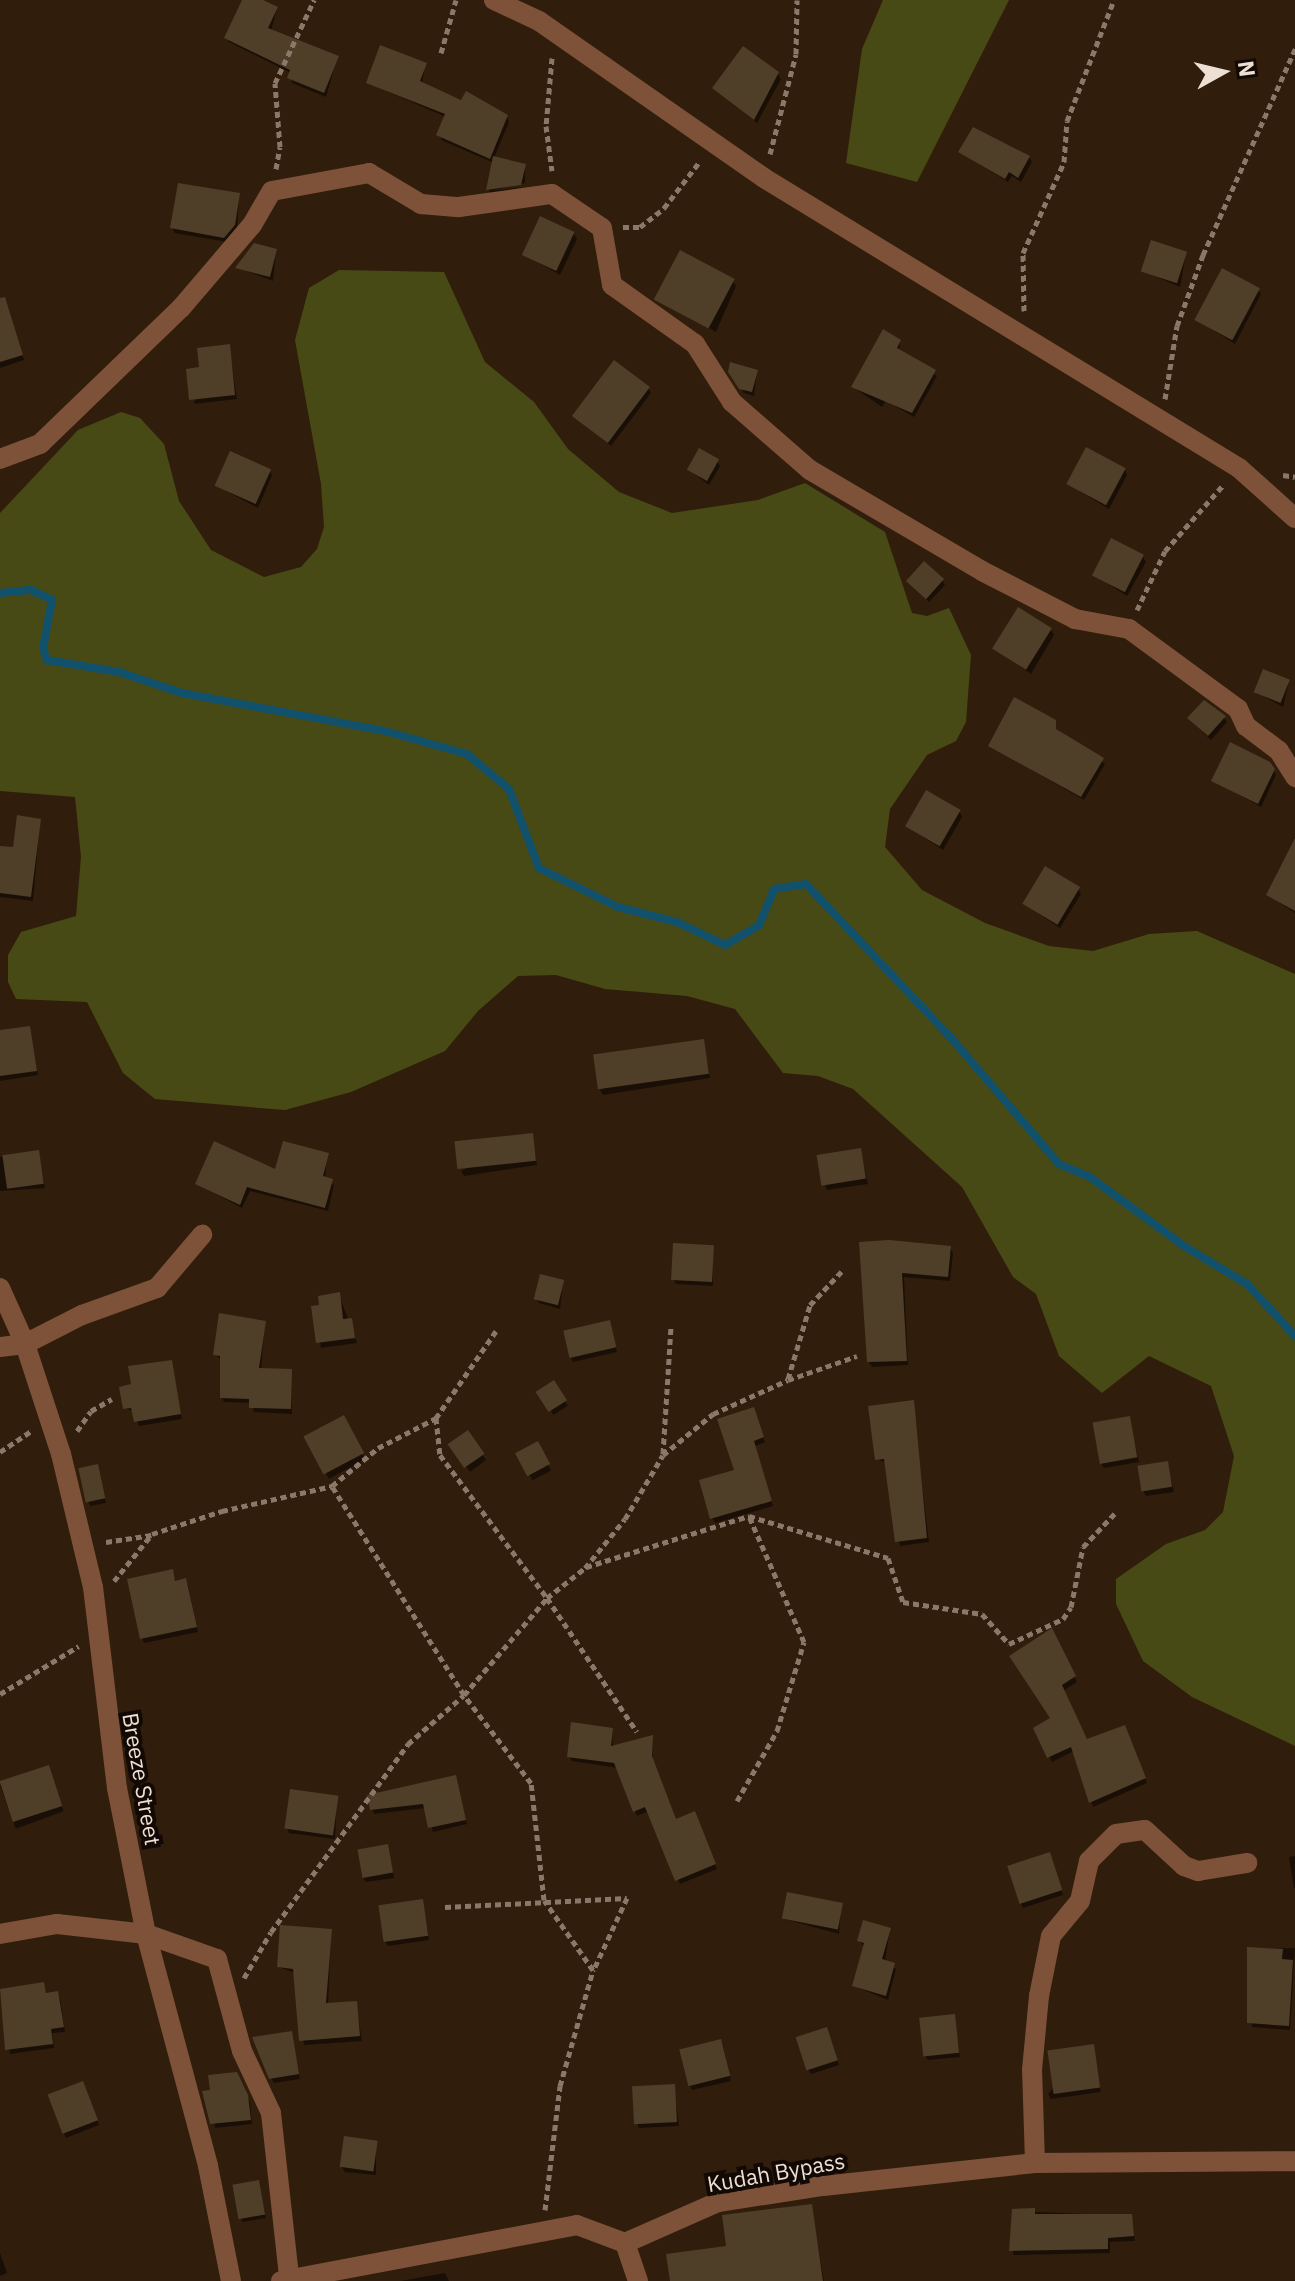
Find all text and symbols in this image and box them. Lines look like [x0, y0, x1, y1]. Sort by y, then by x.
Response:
north arrow [1183, 32, 1263, 112]
text: N [1232, 59, 1263, 78]
street label: Breeze Street [117, 1711, 167, 1847]
street label: Kudah Bypass [705, 2147, 847, 2197]

